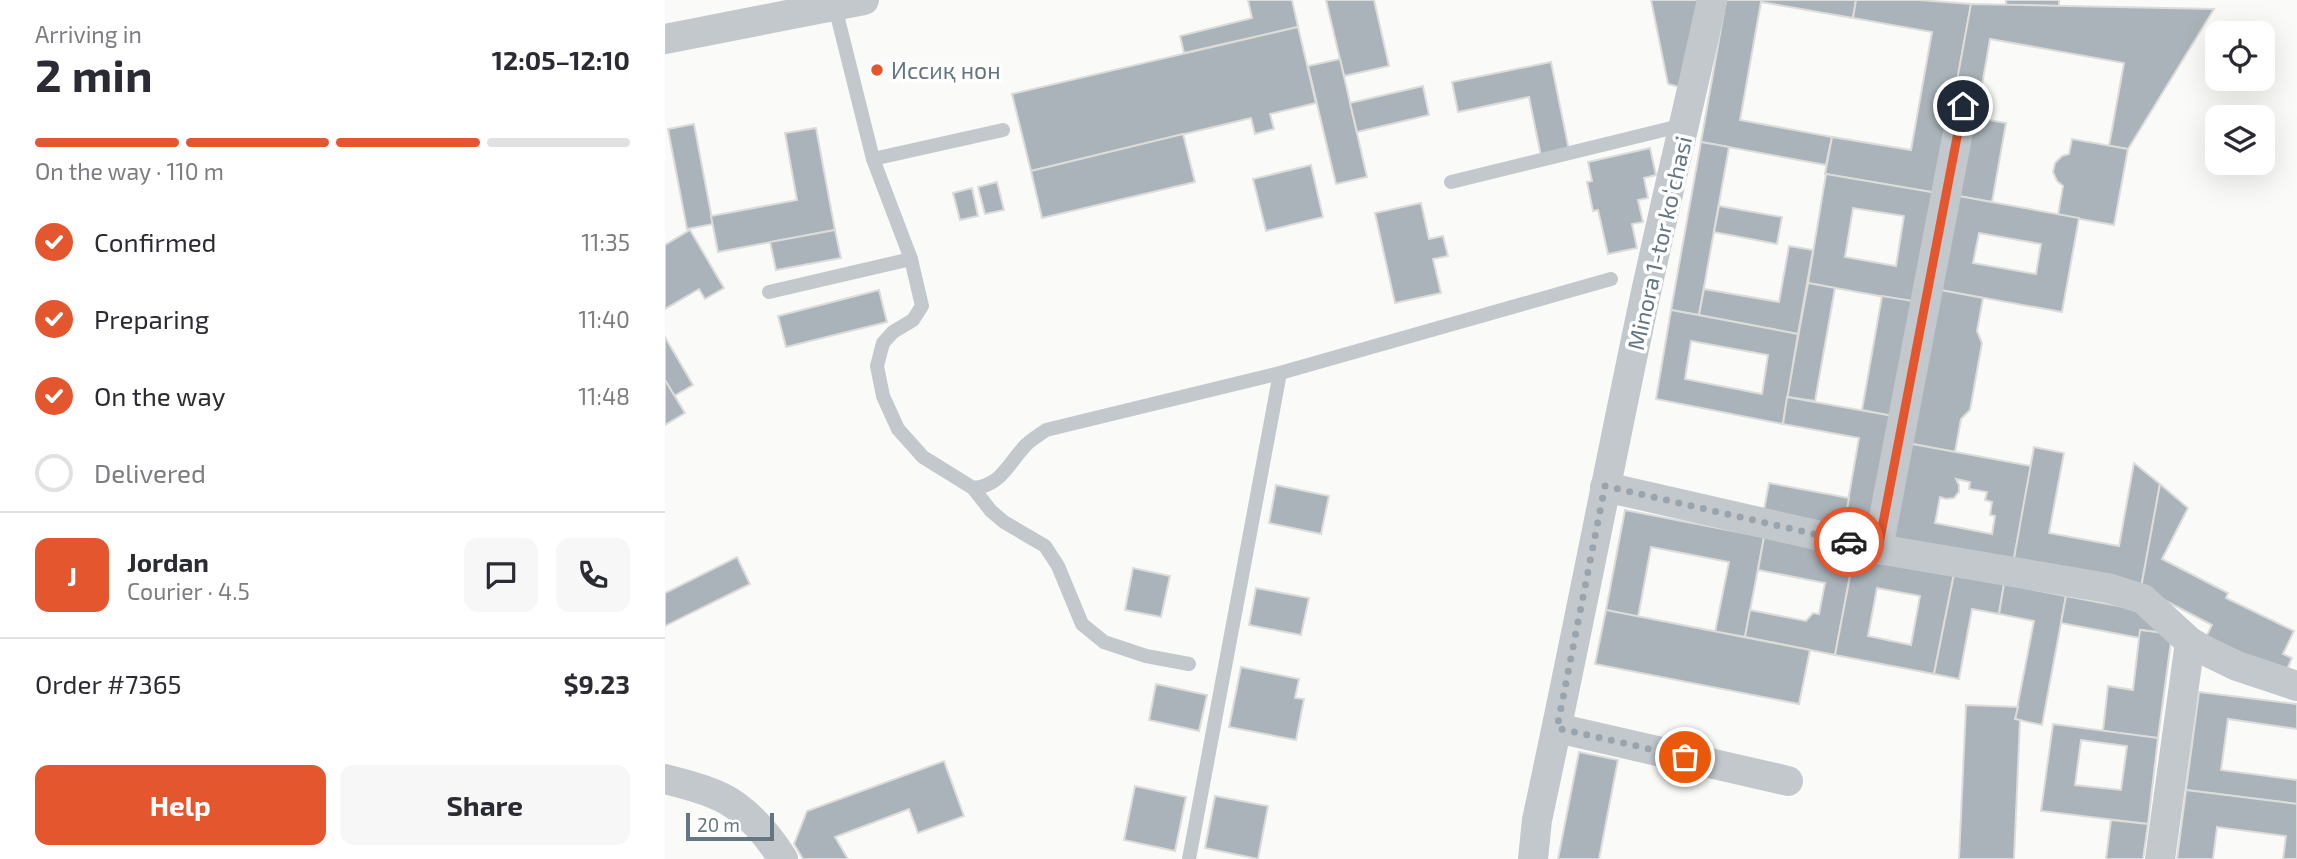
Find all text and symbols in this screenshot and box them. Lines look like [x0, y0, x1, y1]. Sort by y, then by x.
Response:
text: Arriving in [35, 20, 142, 48]
map controls [2205, 21, 2275, 175]
button: locate [2205, 21, 2275, 91]
text: 12:05–12:10 [492, 44, 630, 75]
text: 2 min [35, 46, 153, 101]
place label: Иссиқ нон [891, 56, 1001, 84]
marker: Иссиқ нон [869, 62, 885, 78]
pin [1933, 76, 1993, 136]
icon: home [1944, 87, 1982, 125]
button: layers [2205, 105, 2275, 175]
street label: Minora 1-tor koʻchasi [1621, 133, 1697, 353]
text: On the way · 110 m [35, 157, 224, 185]
icon: check [35, 223, 73, 261]
text: Confirmed [94, 226, 217, 257]
text: 11:35 [581, 228, 630, 256]
icon: check [35, 300, 73, 338]
text: Preparing [94, 303, 209, 334]
text: 11:40 [578, 305, 630, 333]
icon: check [35, 377, 73, 415]
text: On the way [94, 380, 225, 411]
text: 11:48 [578, 382, 630, 410]
text: Delivered [94, 457, 206, 488]
courier [1814, 507, 1884, 577]
icon: car [1830, 523, 1868, 561]
button: chat [464, 538, 538, 612]
button: phone [556, 538, 630, 612]
text: Jordan [127, 546, 209, 577]
text: J [67, 560, 77, 591]
text: Courier · 4.5 [127, 577, 250, 605]
text: Order #7365 [35, 668, 181, 699]
text: $9.23 [563, 668, 630, 699]
pin [1655, 727, 1715, 787]
icon: bag [1666, 738, 1704, 776]
button: Help [35, 765, 326, 845]
button: Share [340, 765, 630, 845]
scale bar [686, 810, 773, 842]
text: 20 m [697, 813, 740, 836]

